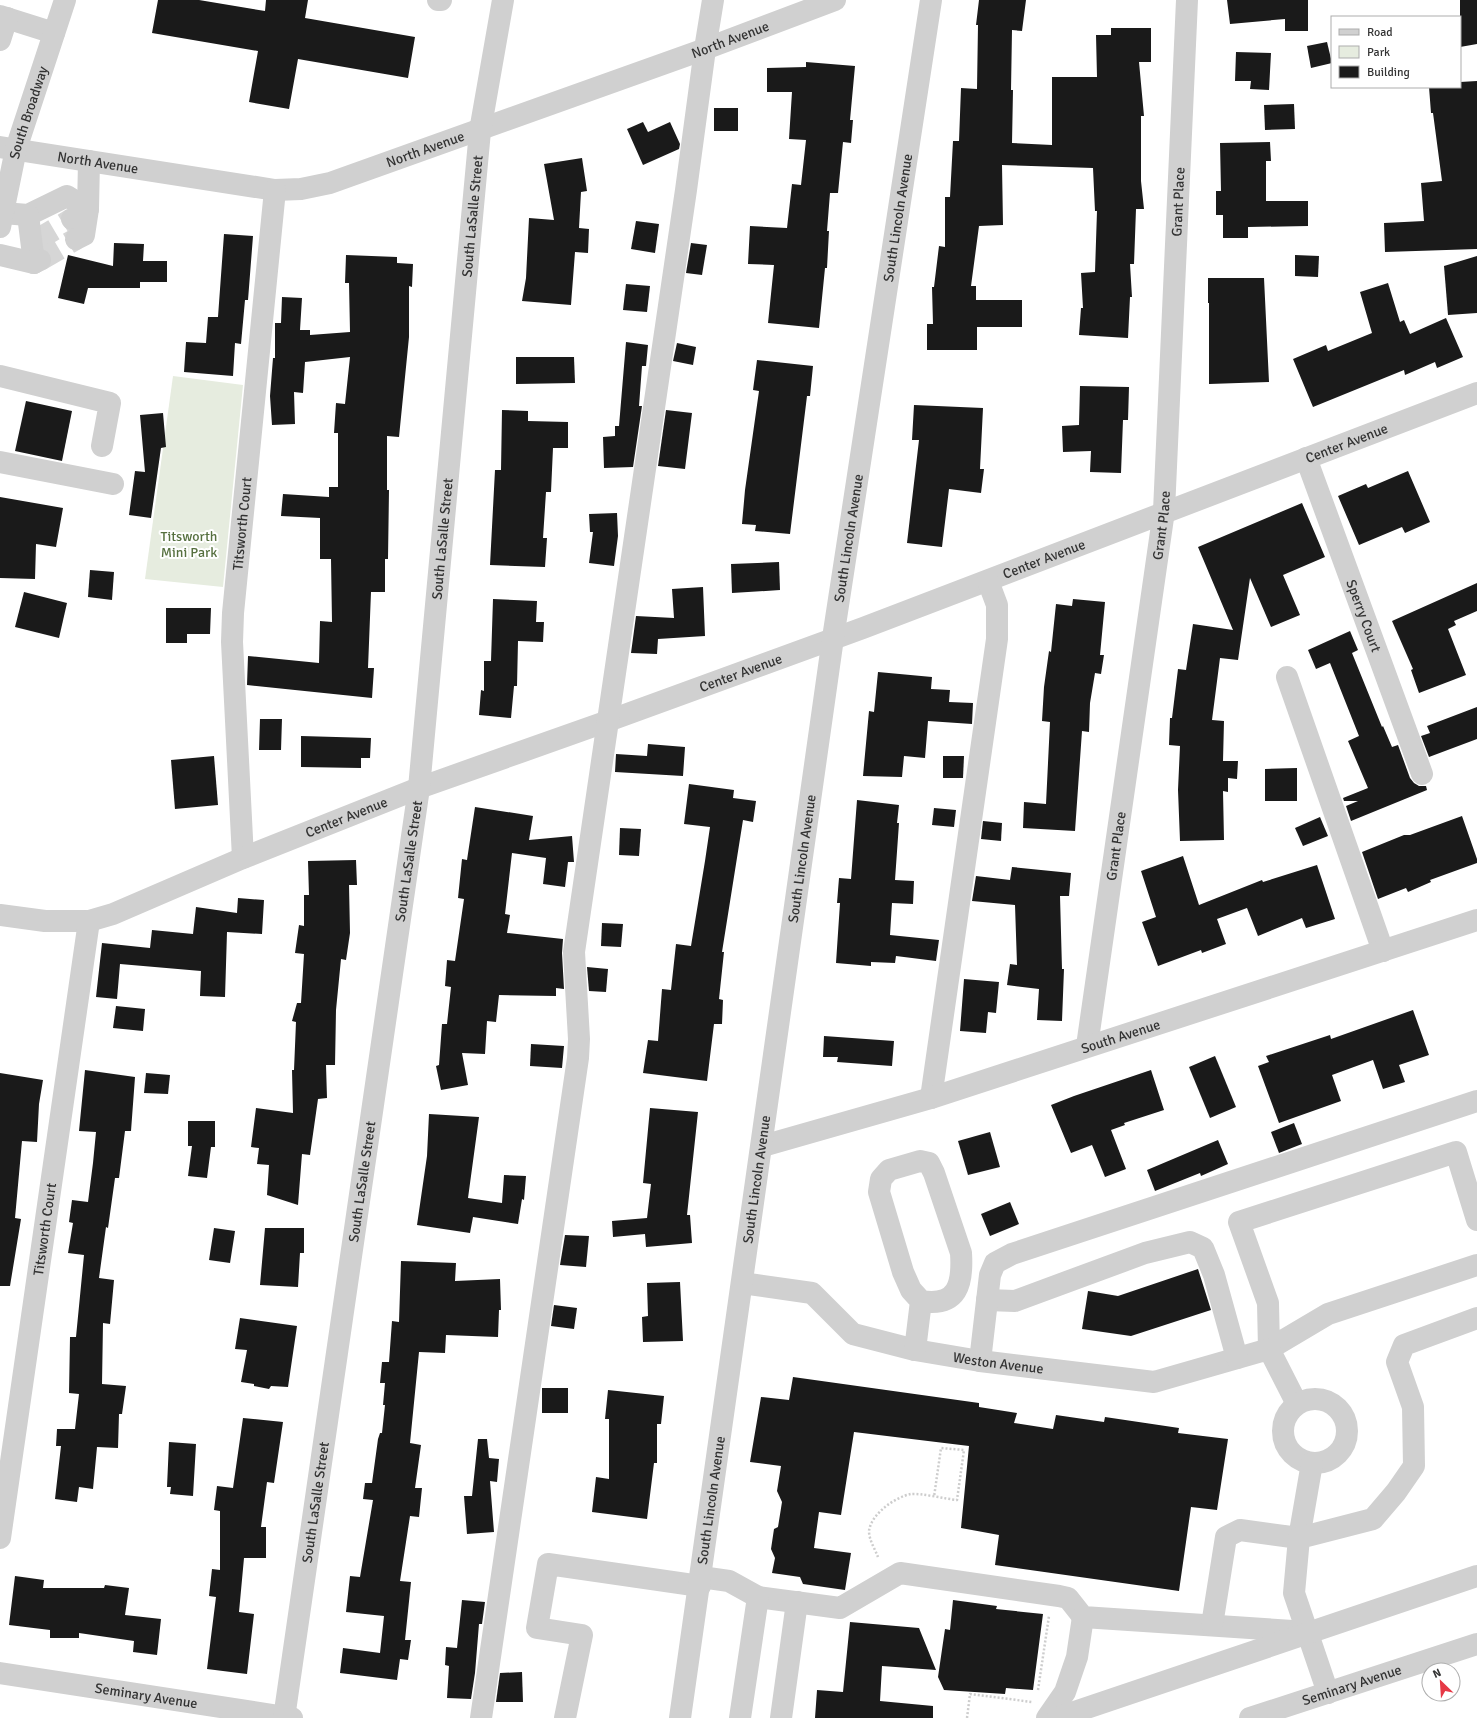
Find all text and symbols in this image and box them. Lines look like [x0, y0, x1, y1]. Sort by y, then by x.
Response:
legend [1331, 16, 1461, 88]
street label: North Avenue [689, 18, 771, 62]
text: Road [1367, 25, 1393, 40]
text: Park [1367, 45, 1390, 60]
street label: South Broadway [6, 64, 52, 161]
text: Building [1367, 65, 1410, 80]
street label: North Avenue [384, 128, 467, 171]
street label: North Avenue [56, 148, 139, 177]
street label: South Lincoln Avenue [880, 153, 916, 283]
street label: South LaSalle Street [458, 155, 487, 278]
street label: Grant Place [1168, 167, 1188, 237]
street label: Center Avenue [1303, 420, 1390, 467]
street label: South Lincoln Avenue [831, 473, 867, 603]
street label: Titsworth Court [229, 476, 255, 571]
street label: South LaSalle Street [429, 477, 457, 600]
street label: Grant Place [1149, 490, 1174, 561]
park label: Titsworth Mini Park [161, 528, 217, 561]
street label: Center Avenue [1000, 536, 1088, 583]
street label: Sperry Court [1342, 577, 1385, 655]
street label: Center Avenue [697, 650, 784, 696]
street label: Center Avenue [303, 793, 390, 841]
street label: South Lincoln Avenue [785, 793, 820, 924]
street label: South LaSalle Street [392, 799, 426, 923]
street label: Grant Place [1103, 811, 1130, 882]
street label: South Avenue [1079, 1016, 1162, 1058]
street label: South Lincoln Avenue [739, 1114, 774, 1245]
street label: South LaSalle Street [345, 1120, 380, 1243]
street label: Titsworth Court [30, 1182, 60, 1277]
street label: Weston Avenue [952, 1349, 1044, 1378]
street label: South Lincoln Avenue [694, 1435, 729, 1565]
street label: South LaSalle Street [299, 1441, 333, 1564]
street label: Seminary Avenue [1300, 1661, 1404, 1709]
north arrow [1421, 1662, 1461, 1702]
text: N [1431, 1666, 1443, 1681]
street label: Seminary Avenue [94, 1680, 199, 1712]

